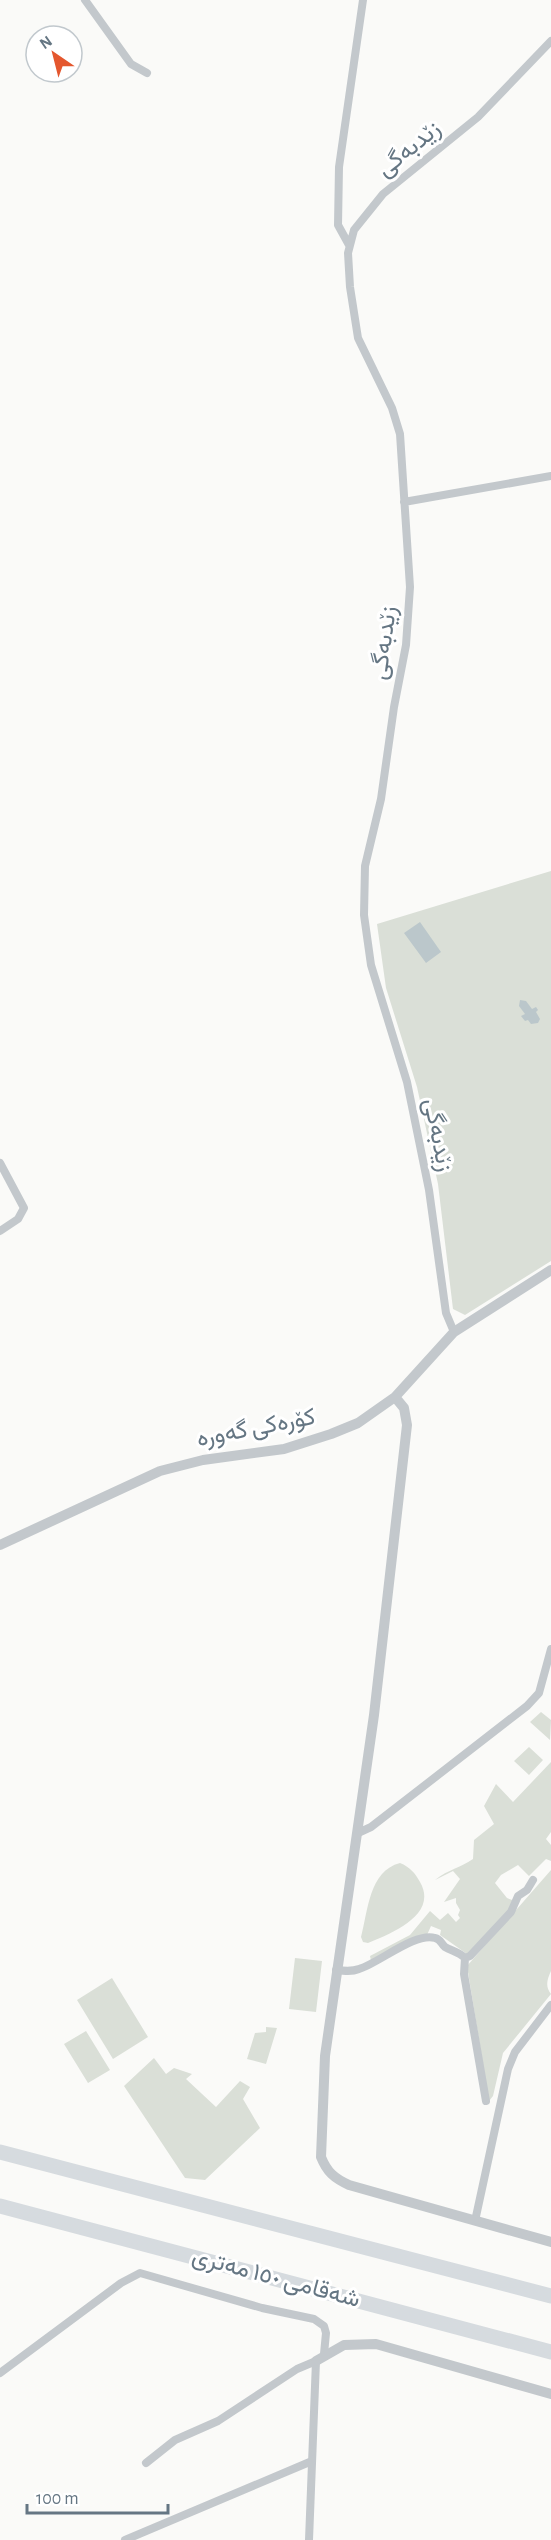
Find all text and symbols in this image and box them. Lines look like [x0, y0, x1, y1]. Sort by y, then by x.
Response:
north arrow [24, 24, 84, 84]
text: N [37, 33, 55, 52]
street label: زێدبەگی [372, 116, 447, 183]
street label: زێدبەگی [366, 604, 403, 682]
street label: زێدبەگی [417, 1096, 458, 1174]
street label: کۆرەکی گەورە [194, 1404, 318, 1453]
street label: شەقامی ١٥٠ مەتری [189, 2244, 363, 2314]
scale bar [27, 2477, 168, 2515]
text: 100 m [36, 2490, 79, 2508]

